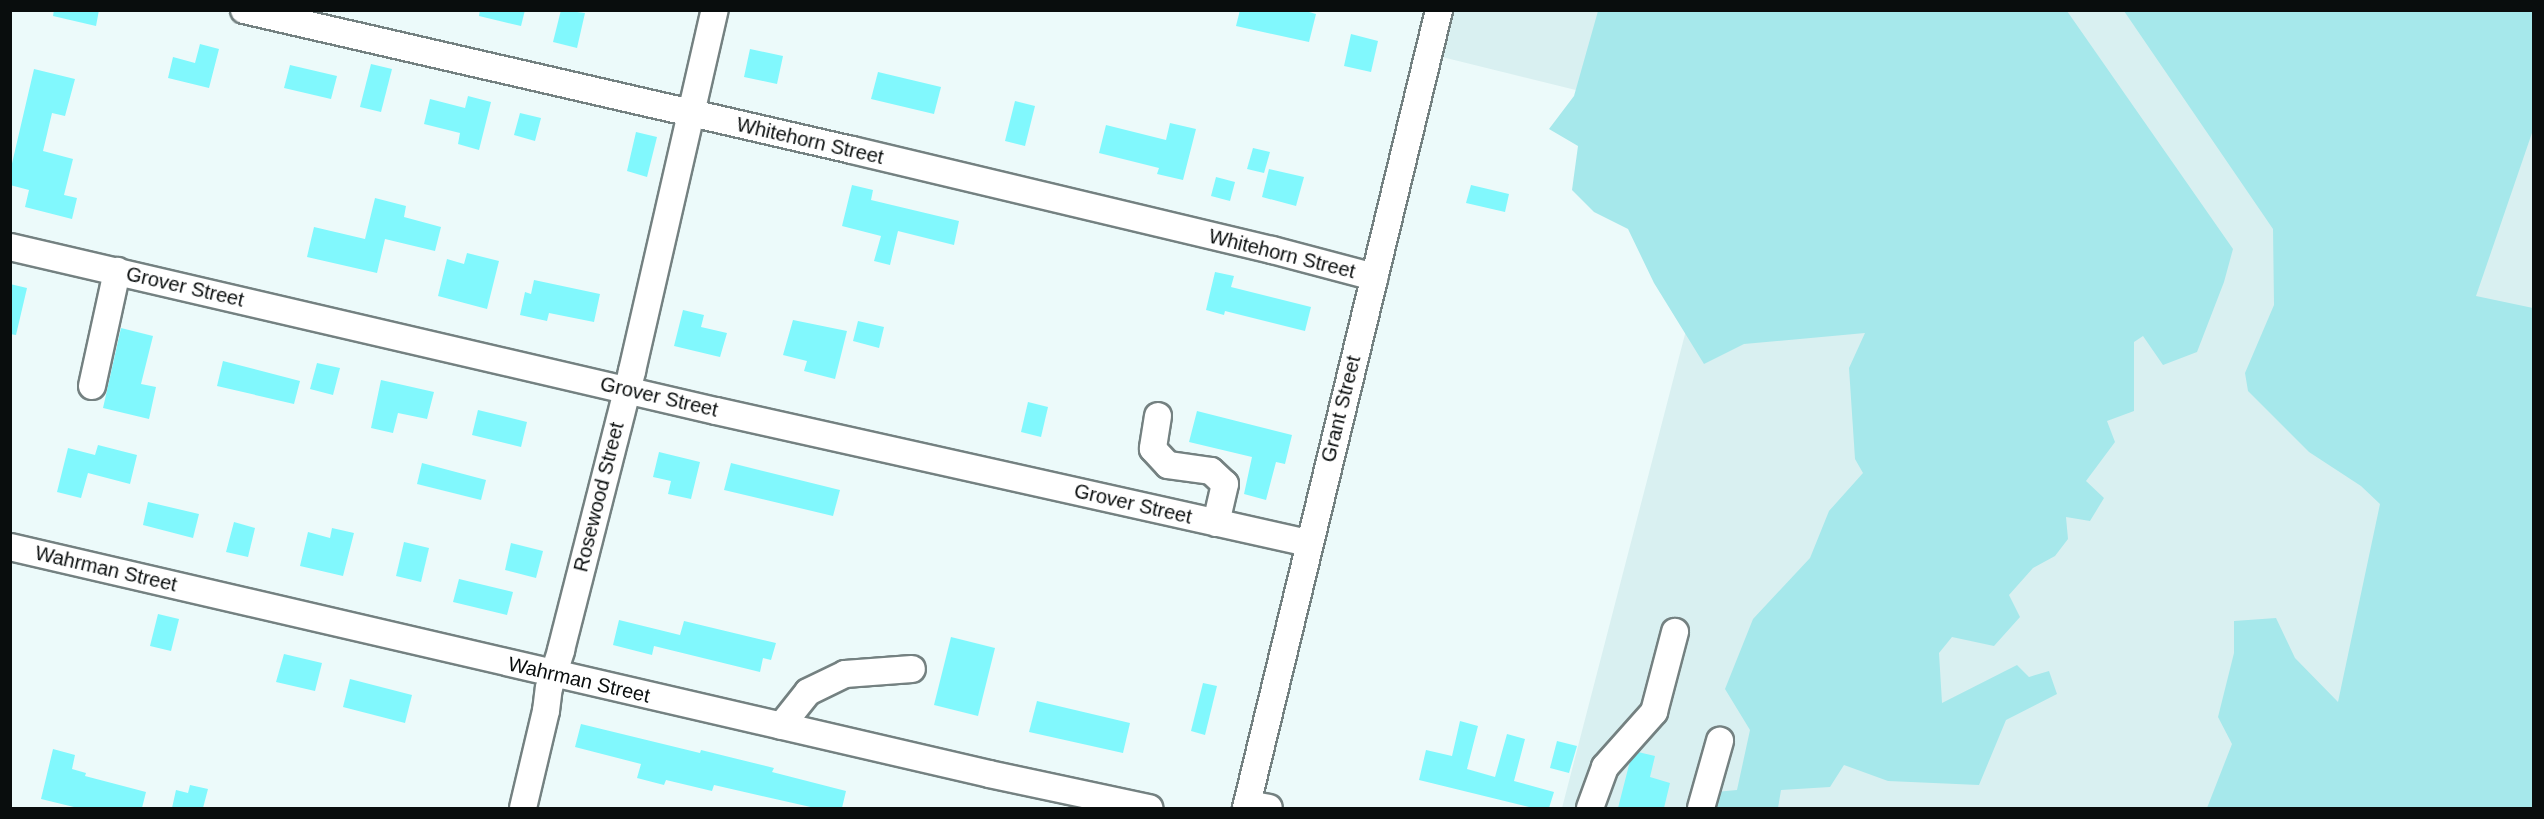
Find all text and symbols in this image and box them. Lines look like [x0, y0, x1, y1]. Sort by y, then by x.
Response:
street label: Whitehorn Street [734, 112, 886, 170]
street label: Whitehorn Street [1206, 224, 1358, 284]
street label: Grover Street [124, 262, 246, 312]
street label: Grant Street [1316, 353, 1366, 465]
street label: Grover Street [598, 372, 720, 422]
street label: Rosewood Street [569, 420, 629, 574]
street label: Grover Street [1072, 479, 1194, 529]
street label: Wahrman Street [33, 541, 179, 597]
street label: Wahrman Street [506, 652, 652, 708]

